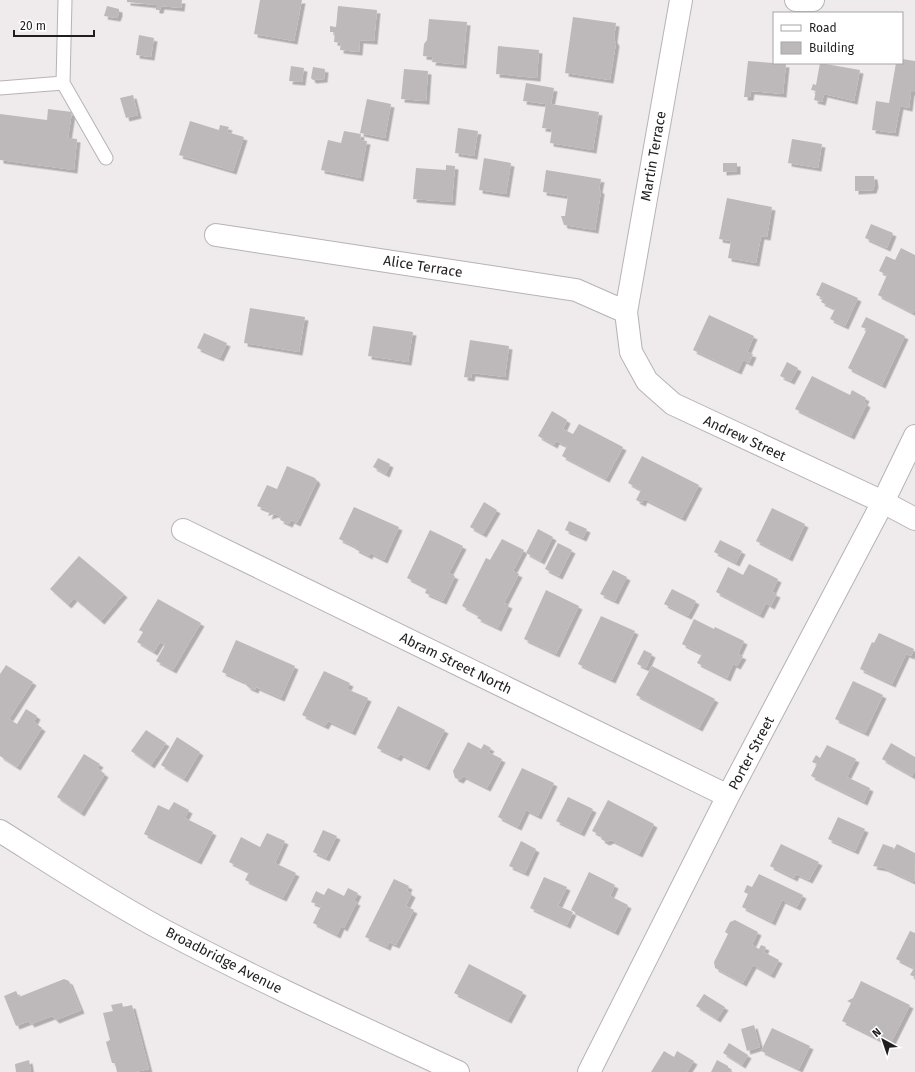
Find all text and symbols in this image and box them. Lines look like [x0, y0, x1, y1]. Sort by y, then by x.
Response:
scale bar [14, 12, 94, 38]
legend [773, 12, 903, 64]
text: 20 m [20, 19, 46, 33]
text: Road [809, 21, 837, 35]
text: Building [809, 41, 855, 55]
street label: Martin Terrace [637, 110, 670, 202]
street label: Alice Terrace [382, 252, 464, 281]
street label: Andrew Street [701, 412, 790, 465]
street label: Abram Street North [397, 629, 515, 698]
street label: Porter Street [725, 713, 778, 793]
street label: Broadbridge Avenue [163, 924, 285, 997]
north arrow [863, 1020, 903, 1060]
text: N [870, 1025, 884, 1040]

